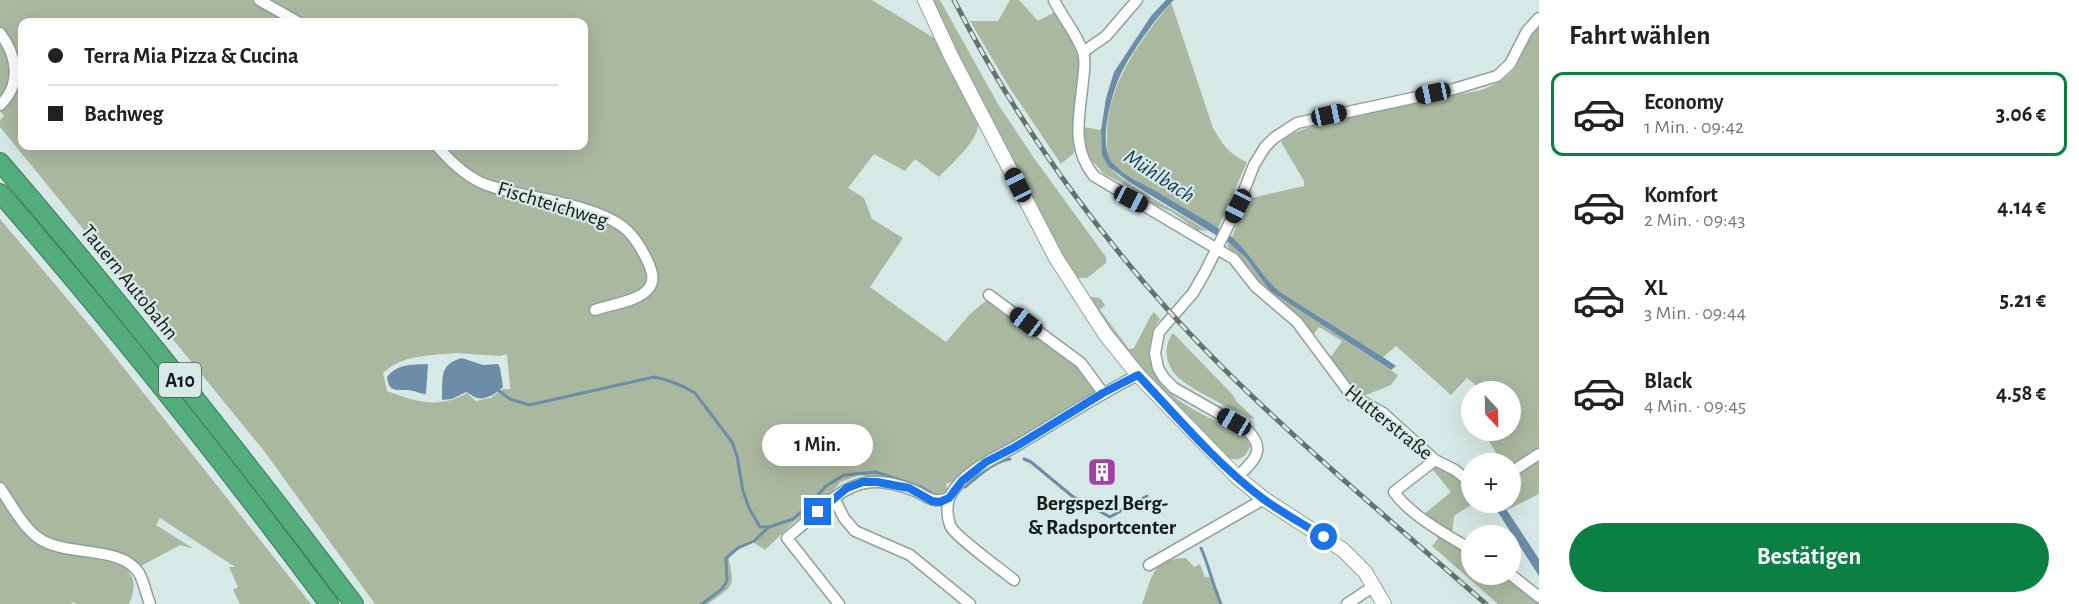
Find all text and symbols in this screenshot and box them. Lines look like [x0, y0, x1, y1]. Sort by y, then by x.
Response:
text: Fahrt wählen [1569, 22, 1711, 49]
text: Terra Mia Pizza & Cucina [84, 45, 299, 67]
car [1414, 80, 1452, 106]
icon: car [1572, 87, 1626, 141]
text: Economy [1644, 91, 1724, 113]
car [1310, 102, 1348, 128]
text: Bachweg [84, 103, 163, 125]
text: 3.06 € [1996, 103, 2046, 125]
text: 1 Min. · 09:42 [1644, 117, 1744, 137]
water label: Mühlbach [1120, 145, 1199, 207]
car [1002, 165, 1034, 205]
street label: Fischteichweg [495, 178, 611, 231]
icon: car [1572, 180, 1626, 234]
car [1111, 183, 1151, 215]
text: Komfort [1644, 184, 1718, 206]
car [1222, 186, 1254, 226]
text: 4.14 € [1997, 196, 2046, 218]
text: 2 Min. · 09:43 [1644, 210, 1746, 230]
street label: Tauern Autobahn [77, 221, 182, 344]
icon: car [1572, 273, 1626, 327]
text: XL [1644, 277, 1667, 299]
text: 5.21 € [2000, 289, 2046, 311]
text: 3 Min. · 09:44 [1644, 303, 1746, 323]
car [1006, 304, 1046, 340]
road number: A10 [159, 363, 201, 397]
icon: car [1572, 366, 1626, 420]
text: Black [1644, 370, 1692, 392]
street label: Hutterstraße [1341, 381, 1437, 464]
north arrow [1461, 381, 1521, 441]
map controls [1461, 381, 1521, 585]
text: 4.58 € [1996, 382, 2046, 404]
text: 4 Min. · 09:45 [1644, 396, 1746, 416]
car [1214, 405, 1254, 439]
callout: 1 Min. [762, 425, 874, 467]
text: 1 Min. [794, 435, 841, 455]
button: + [1461, 453, 1521, 513]
building icon: Bergspezl Berg- & Radsportcenter [1086, 456, 1118, 488]
place label: Bergspezl Berg- & Radsportcenter [1028, 493, 1177, 538]
route end [804, 498, 831, 525]
route start [1310, 523, 1337, 550]
button: Bestätigen [1569, 523, 2049, 592]
button: − [1461, 525, 1521, 585]

